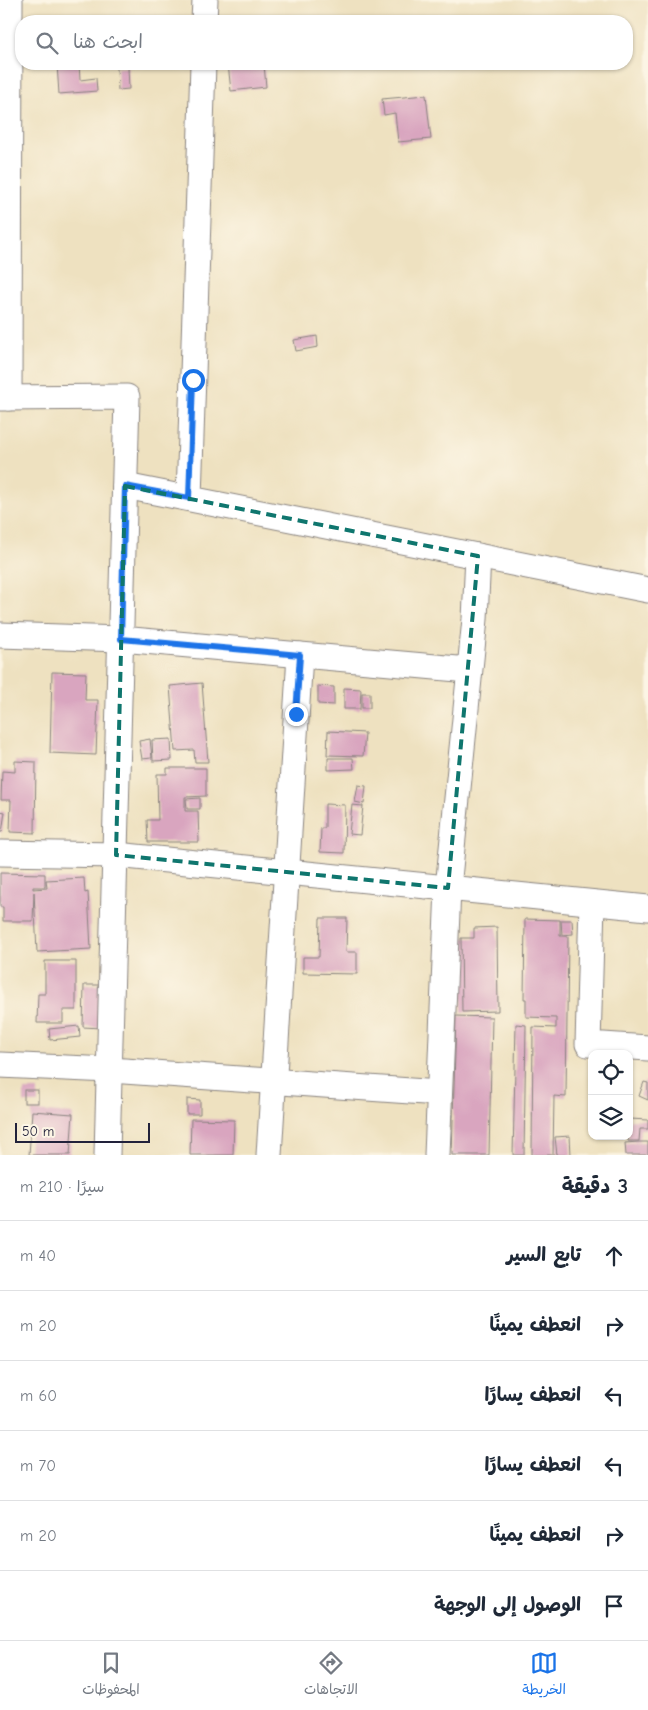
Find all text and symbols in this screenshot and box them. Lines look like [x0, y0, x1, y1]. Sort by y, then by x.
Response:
search box [15, 15, 633, 70]
icon: search [33, 29, 61, 57]
text: ابحث هنا [73, 31, 143, 53]
route start [182, 369, 205, 392]
route end [285, 703, 308, 726]
map controls [588, 1050, 633, 1140]
button: locate [588, 1050, 633, 1095]
button: layers [588, 1095, 633, 1140]
scale bar [15, 1120, 150, 1143]
text: 50 m [22, 1123, 54, 1140]
text: 3 دقيقة [562, 1174, 628, 1198]
text: سيرًا · 210 m [20, 1178, 104, 1196]
icon: ahead [600, 1242, 628, 1270]
text: تابع السير [507, 1244, 581, 1266]
text: 40 m [20, 1247, 56, 1265]
icon: right [600, 1312, 628, 1340]
text: انعطف يمينًا [489, 1314, 581, 1336]
text: 20 m [20, 1317, 57, 1335]
icon: left [600, 1382, 628, 1410]
text: انعطف يسارًا [484, 1384, 581, 1406]
text: 60 m [20, 1387, 57, 1405]
icon: left [600, 1452, 628, 1480]
text: انعطف يسارًا [484, 1454, 581, 1476]
text: 70 m [20, 1457, 56, 1475]
icon: right [600, 1522, 628, 1550]
text: انعطف يمينًا [489, 1524, 581, 1546]
text: 20 m [20, 1527, 57, 1545]
icon: arrive [600, 1592, 628, 1620]
text: الوصول إلى الوجهة [434, 1594, 581, 1616]
tab: المحفوظات [82, 1649, 140, 1702]
tab: الاتجاهات [304, 1649, 358, 1702]
tab: الخريطة [522, 1649, 566, 1702]

